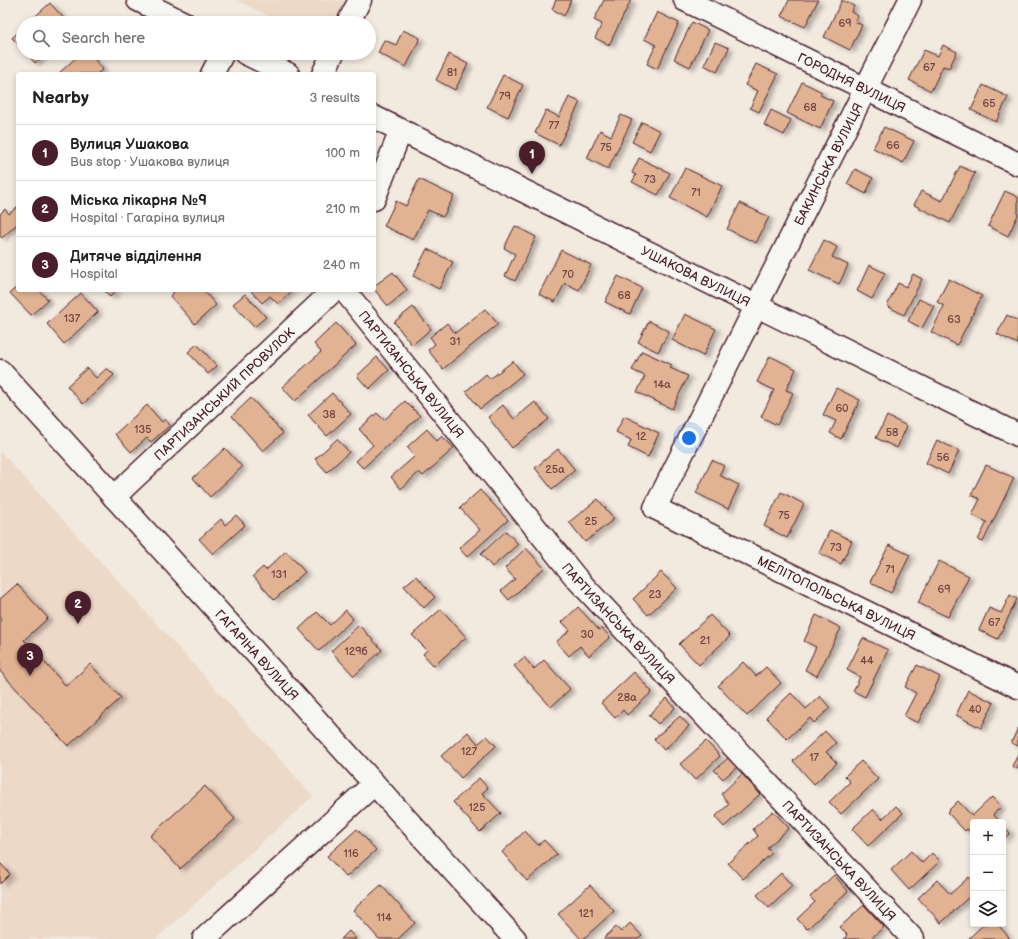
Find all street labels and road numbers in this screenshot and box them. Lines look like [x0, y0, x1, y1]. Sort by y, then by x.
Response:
street label: ГОРОДНЯ ВУЛИЦЯ [795, 50, 908, 116]
street label: БАКИНСЬКА ВУЛИЦЯ [791, 101, 867, 228]
street label: УШАКОВА ВУЛИЦЯ [638, 243, 753, 311]
street label: ПАРТИЗАНСЬКА ВУЛИЦЯ [355, 308, 467, 442]
street label: ПАРТИЗАНСЬКИЙ ПРОВУЛОК [151, 324, 299, 464]
street label: МЕЛІТОПОЛЬСЬКА ВУЛИЦЯ [755, 553, 918, 644]
street label: ПАРТИЗАНСЬКА ВУЛИЦЯ [558, 560, 678, 688]
street label: ГАГАРІНА ВУЛИЦЯ [211, 607, 302, 704]
street label: ПАРТИЗАНСЬКА ВУЛИЦЯ [779, 797, 899, 925]

